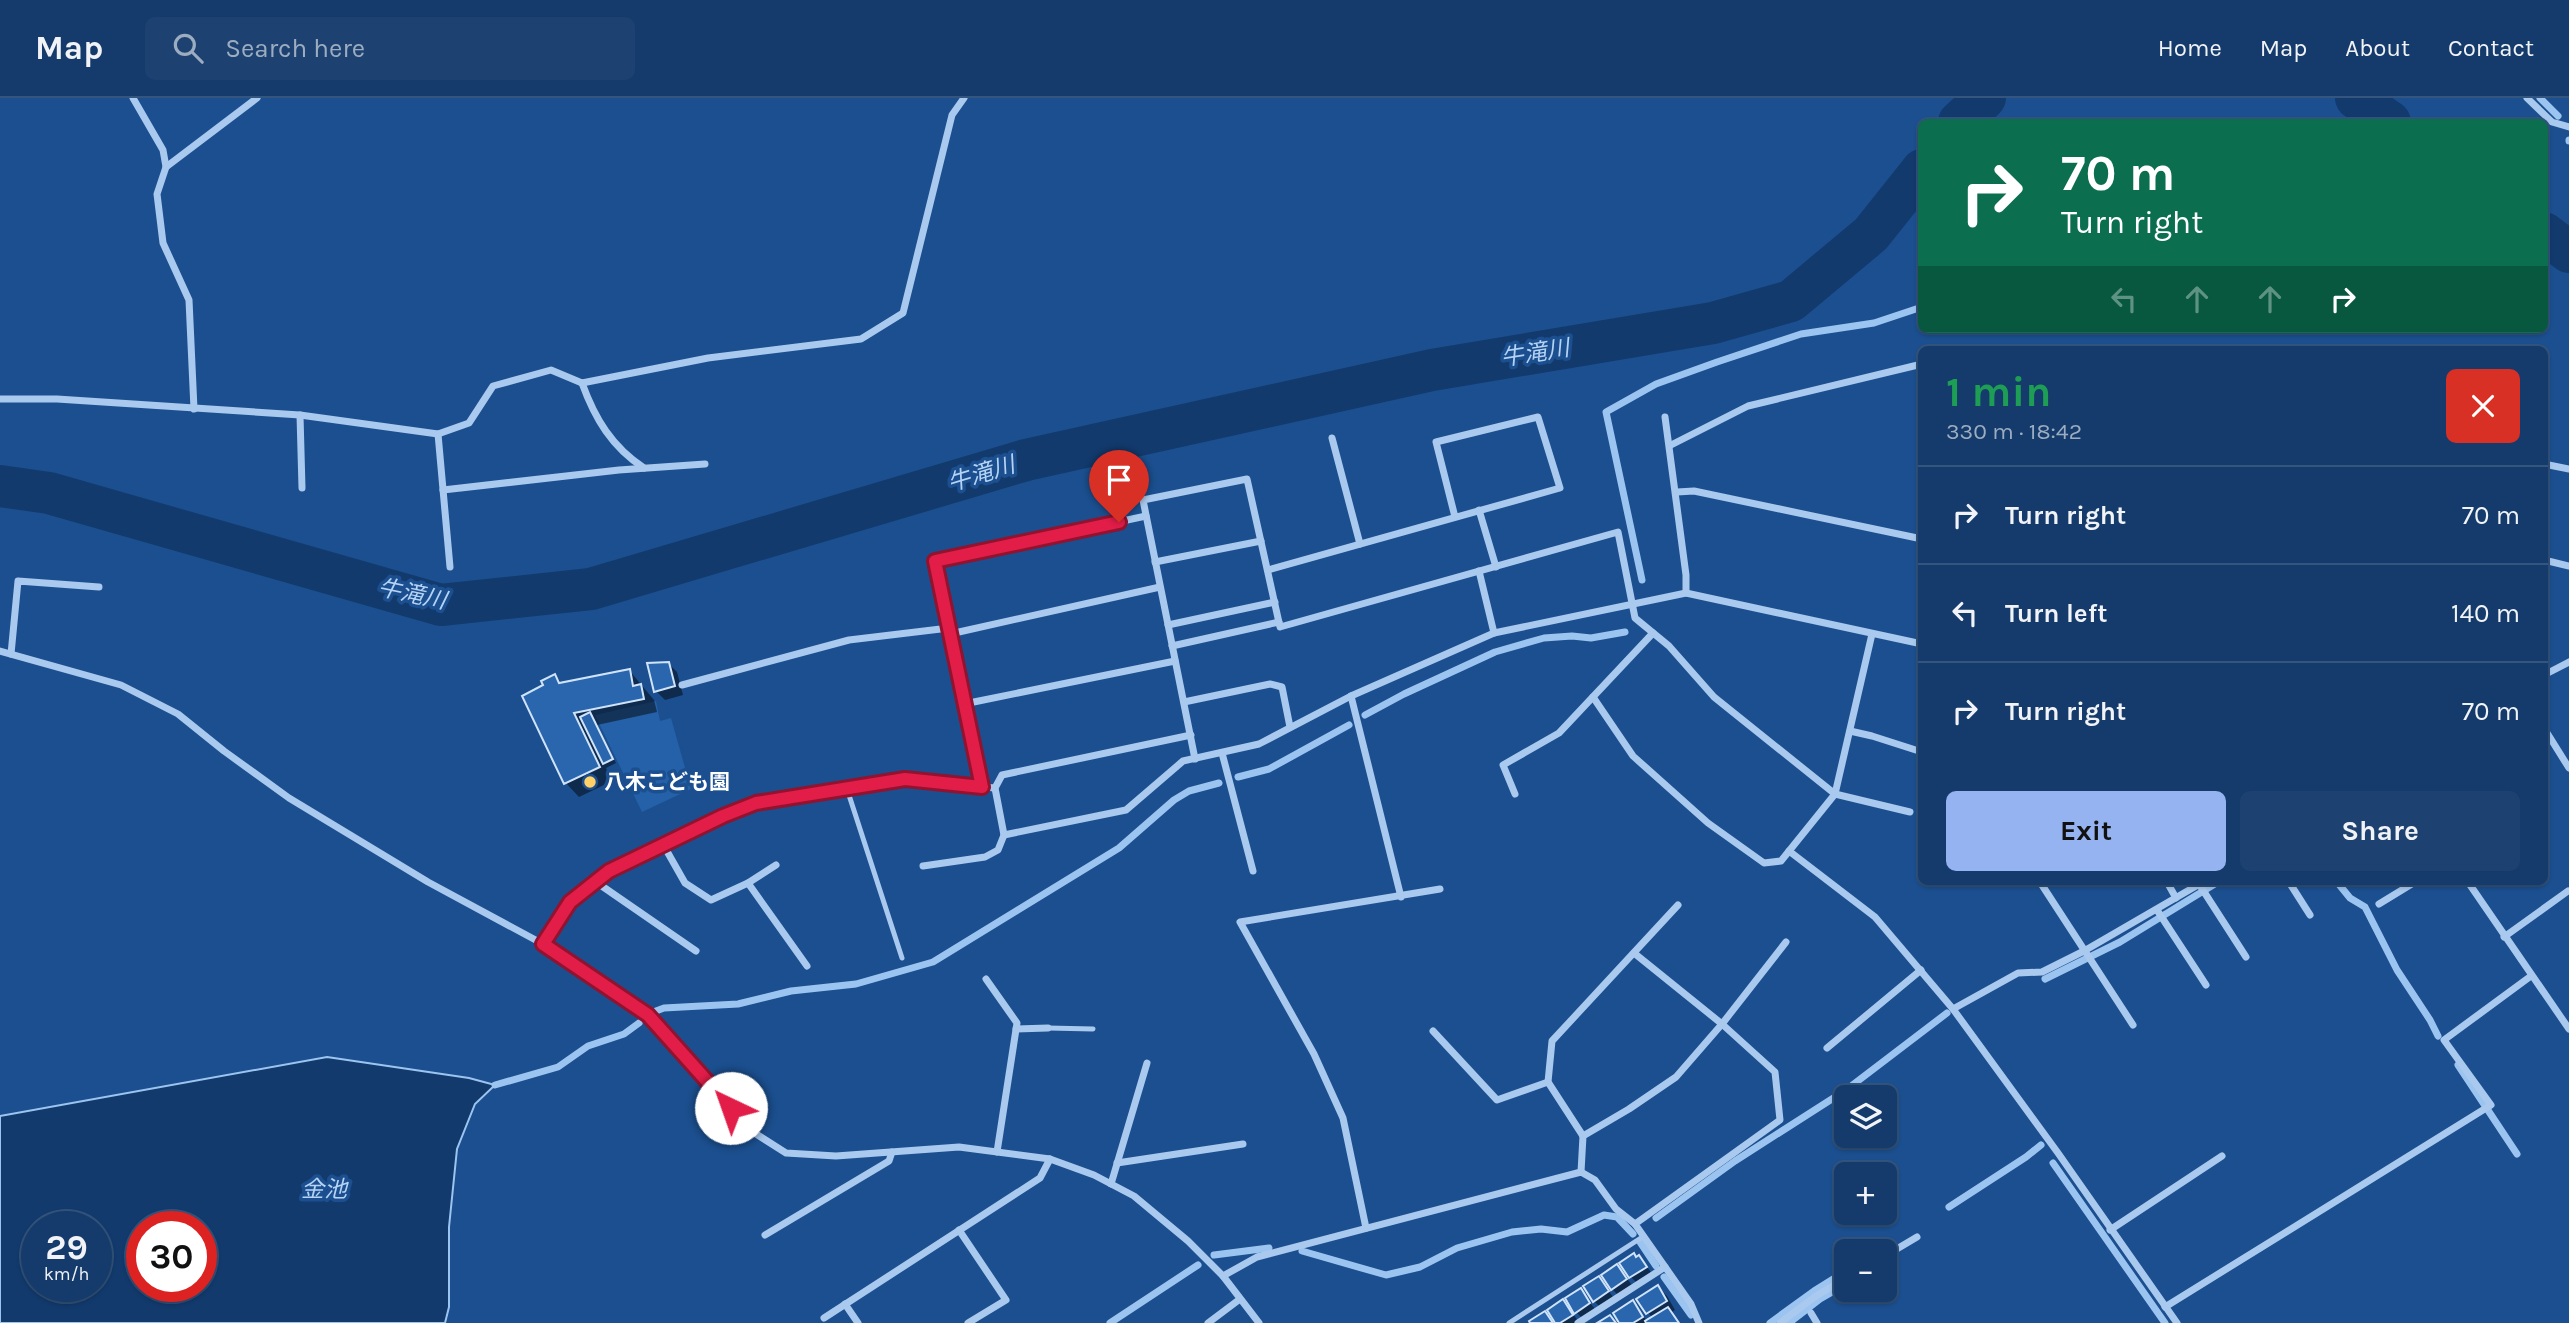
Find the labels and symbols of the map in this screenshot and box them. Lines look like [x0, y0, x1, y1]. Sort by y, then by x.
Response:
water label: 牛滝川 [1499, 334, 1574, 372]
water label: 牛滝川 [944, 450, 1021, 497]
pin [1089, 450, 1149, 522]
water label: 牛滝川 [375, 574, 451, 615]
place label: 八木こども園 [604, 770, 730, 794]
marker: 八木こども園 [582, 774, 598, 790]
position arrow [694, 1071, 768, 1145]
water label: 金池 [301, 1176, 349, 1203]
speed limit sign: 30 [126, 1211, 217, 1302]

